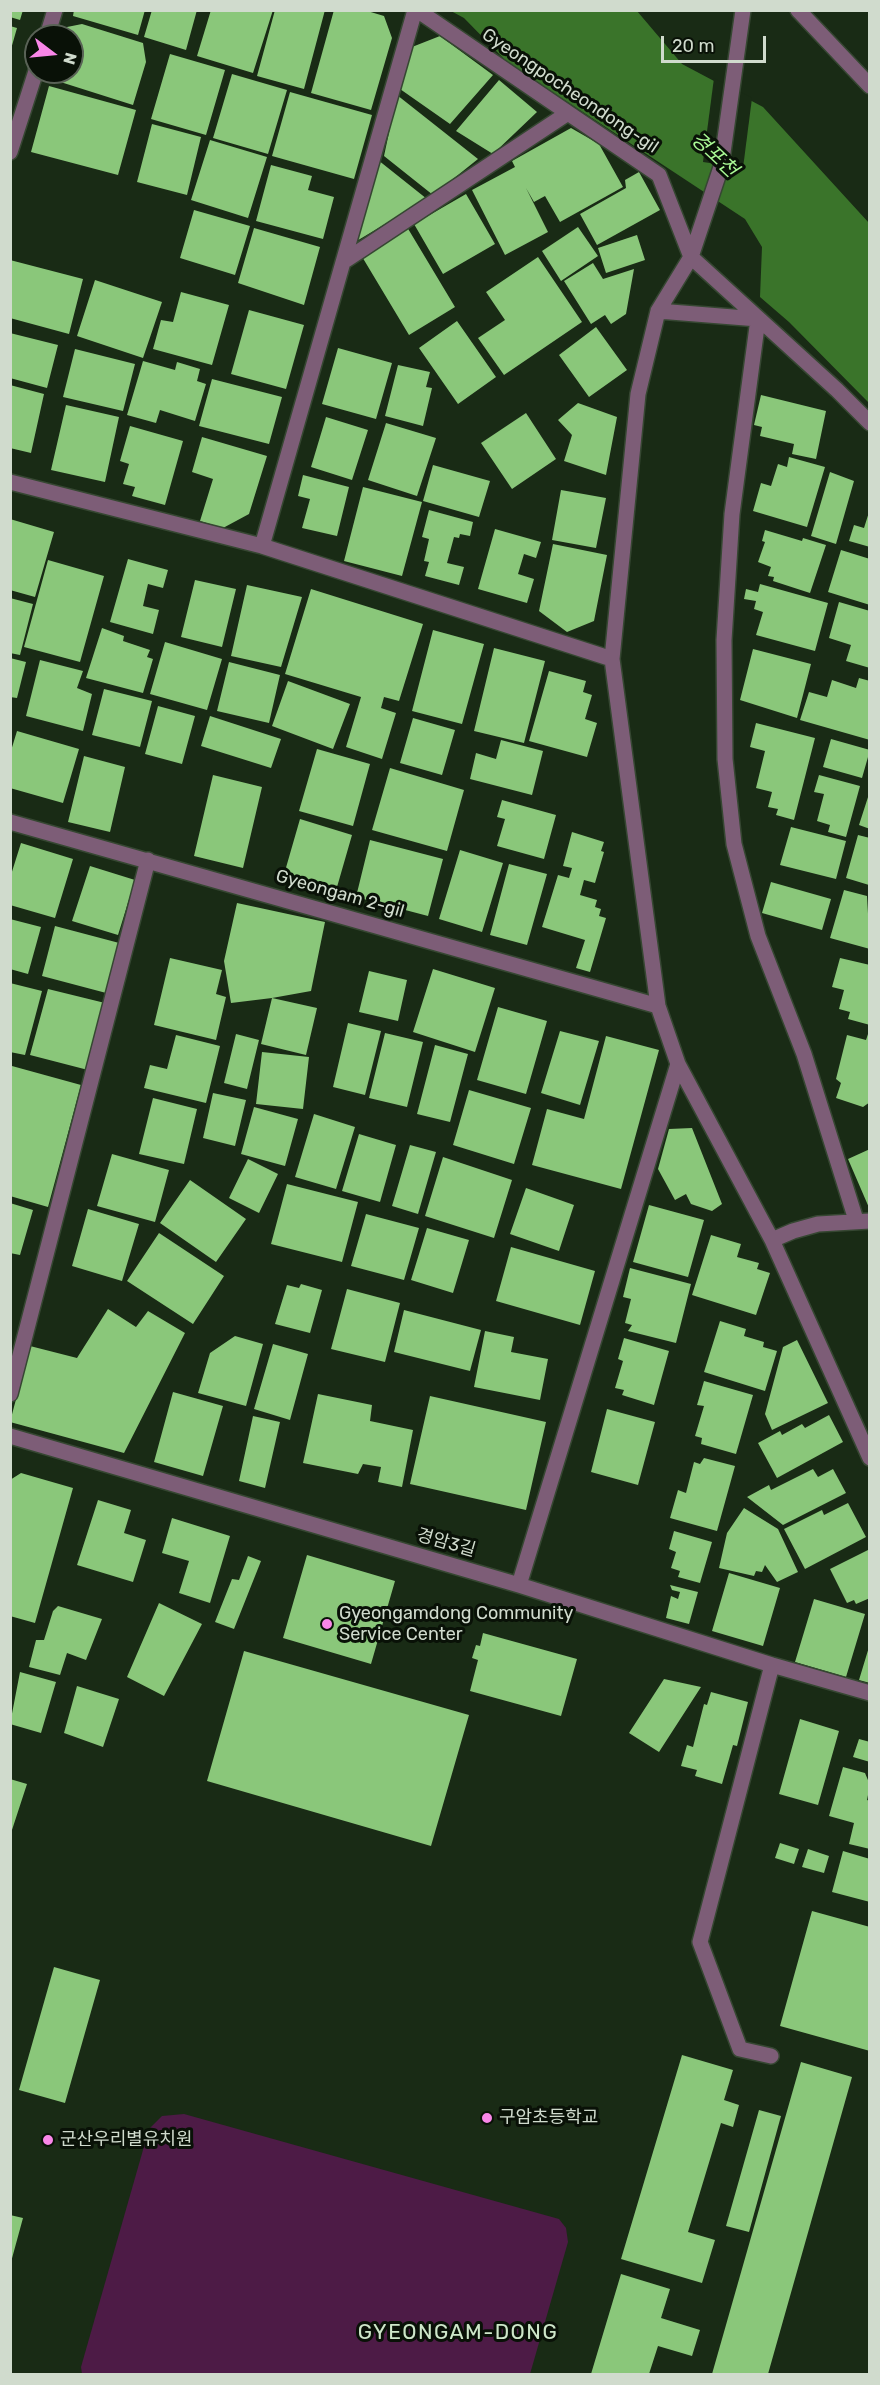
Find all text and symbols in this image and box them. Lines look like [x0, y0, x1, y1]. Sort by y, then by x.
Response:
north arrow [24, 24, 84, 84]
street label: Gyeongpocheondong-gil [478, 24, 662, 158]
scale bar [664, 24, 769, 62]
text: 20 m [672, 35, 714, 57]
text: N [59, 50, 81, 67]
water label: 경포천 [686, 127, 742, 183]
street label: Gyeongam 2-gil [273, 865, 407, 923]
street label: 경암3길 [414, 1524, 478, 1562]
place label: Gyeongamdong Community Service Center [339, 1603, 573, 1646]
marker: Gyeongamdong Community Service Center [320, 1617, 334, 1631]
place label: 구암초등학교 [499, 2107, 598, 2129]
marker: 구암초등학교 [480, 2111, 494, 2125]
place label: 군산우리별유치원 [60, 2129, 192, 2151]
marker: 군산우리별유치원 [41, 2133, 55, 2147]
district label: GYEONGAM-DONG [358, 2320, 558, 2346]

